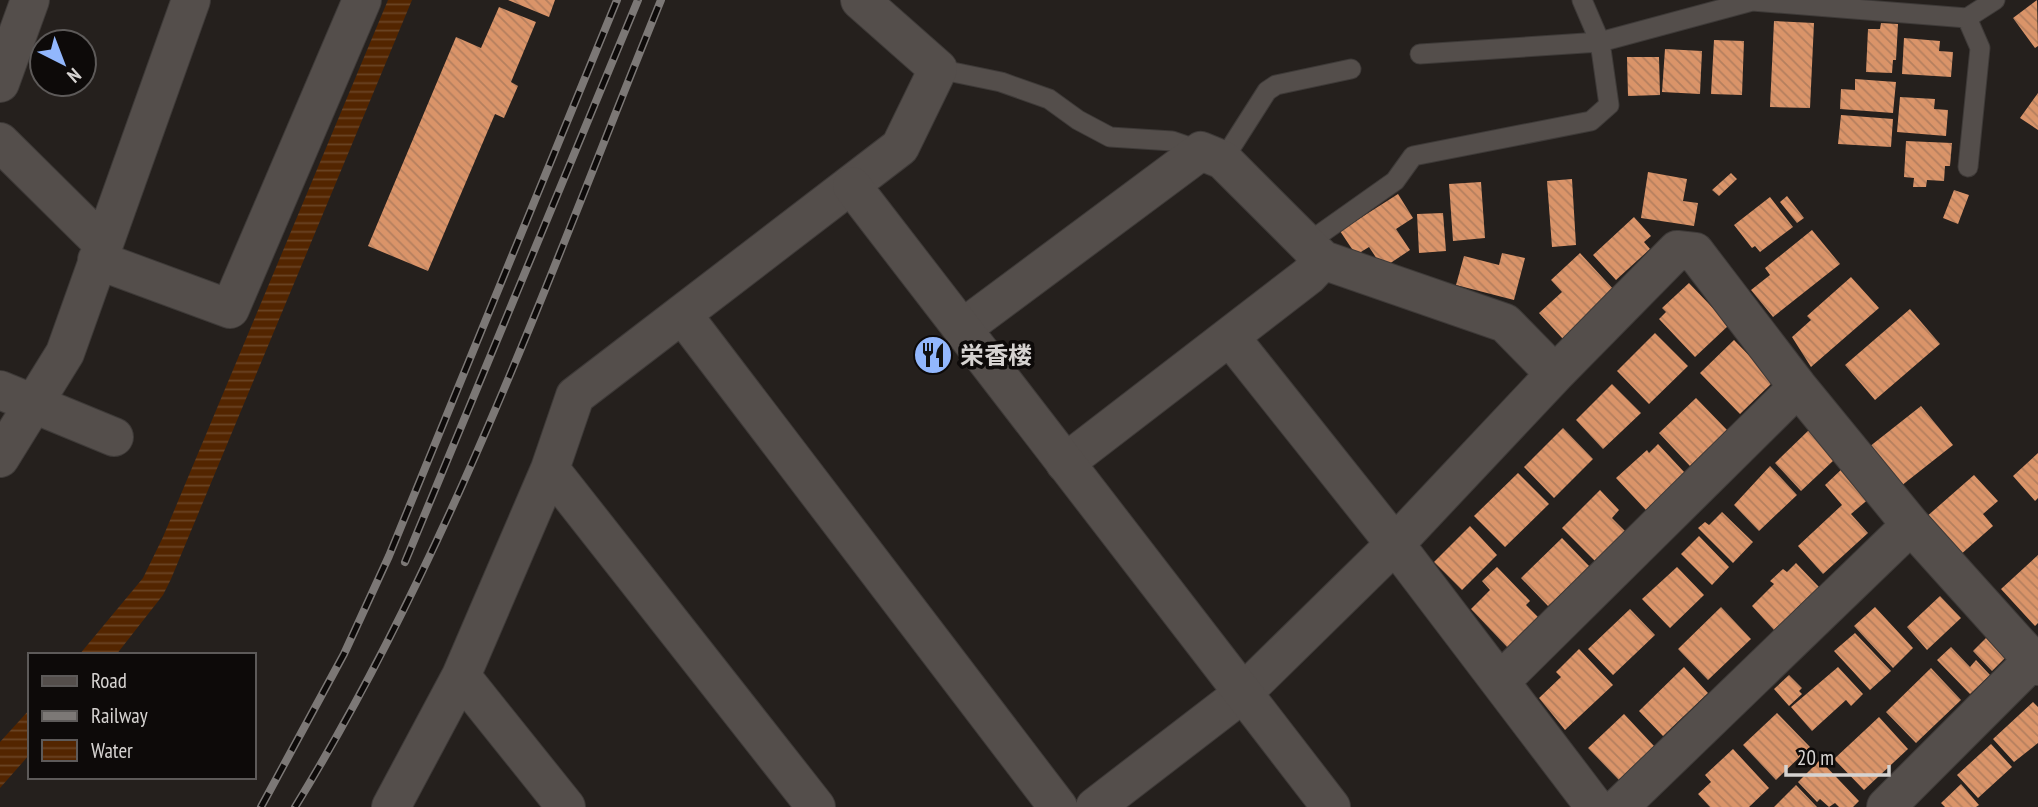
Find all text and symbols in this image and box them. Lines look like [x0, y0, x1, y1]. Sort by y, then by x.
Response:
north arrow [28, 28, 98, 98]
text: N [63, 63, 86, 88]
restaurant icon: 栄香楼 [912, 334, 954, 376]
place label: 栄香楼 [960, 340, 1032, 371]
legend [28, 653, 256, 779]
text: Road [91, 667, 127, 694]
text: Railway [91, 702, 148, 729]
scale bar [1786, 734, 1889, 778]
text: Water [91, 737, 133, 764]
text: 20 m [1797, 744, 1834, 771]

